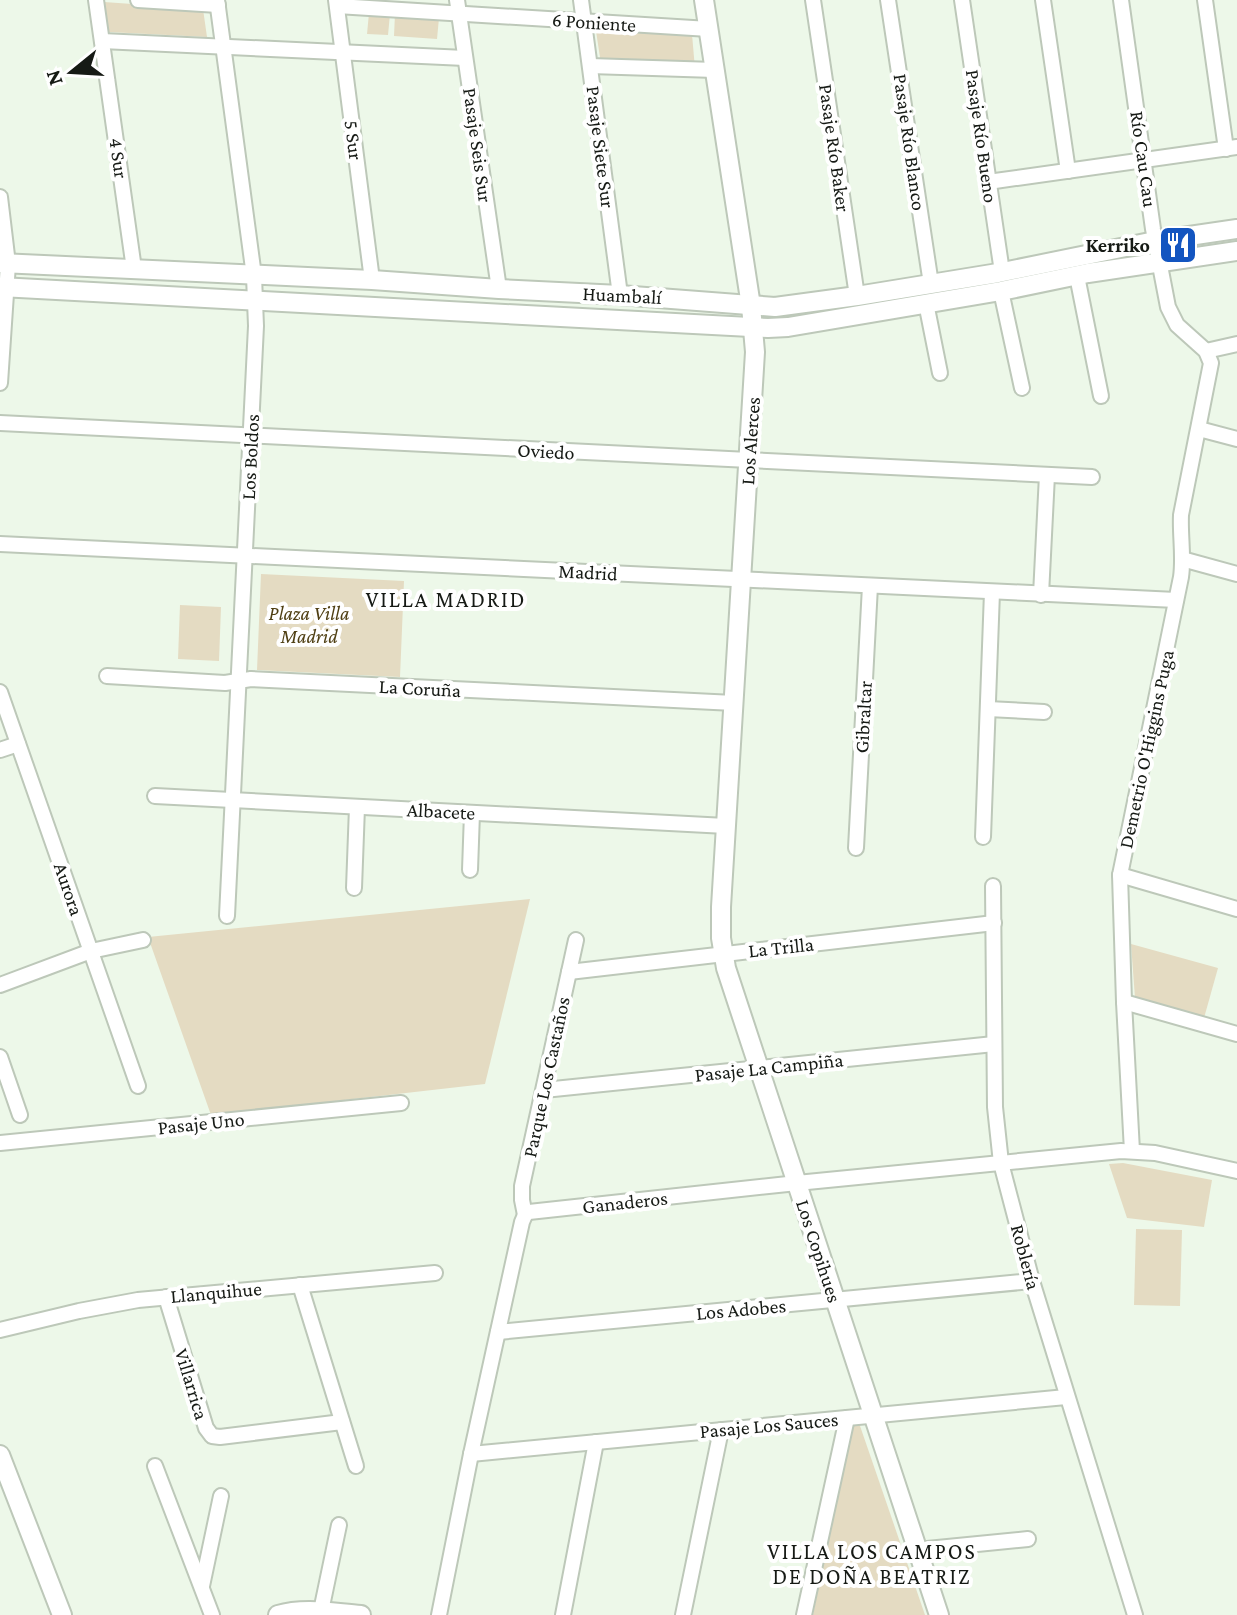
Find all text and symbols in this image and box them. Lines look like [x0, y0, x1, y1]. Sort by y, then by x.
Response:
street label: 6 Poniente [551, 8, 637, 36]
north arrow [32, 32, 112, 112]
text: N [39, 67, 68, 89]
street label: Pasaje Río Bueno [961, 68, 1002, 204]
street label: Pasaje Río Blanco [889, 72, 930, 212]
street label: Pasaje Río Baker [814, 83, 855, 214]
street label: Pasaje Siete Sur [582, 85, 619, 209]
street label: Pasaje Seis Sur [458, 86, 497, 204]
street label: Río Cau Cau [1126, 110, 1162, 209]
street label: 5 Sur [341, 119, 367, 161]
street label: 4 Sur [105, 136, 133, 180]
restaurant icon: Kerriko [1157, 224, 1199, 266]
place label: Kerriko [1085, 234, 1150, 256]
street label: Huambalí [582, 282, 663, 308]
street label: Los Alerces [736, 396, 764, 486]
street label: Los Boldos [237, 413, 263, 500]
street label: Oviedo [517, 439, 575, 463]
street label: Madrid [558, 559, 619, 585]
district label: VILLA MADRID [366, 587, 526, 612]
park label: Plaza Villa Madrid [269, 602, 349, 647]
street label: Demetrio O'Higgins Puga [1114, 648, 1179, 850]
street label: La Coruña [378, 675, 462, 701]
street label: Gibraltar [850, 680, 876, 754]
street label: Albacete [406, 798, 476, 824]
street label: Aurora [50, 860, 88, 918]
street label: La Trilla [747, 933, 815, 961]
street label: Parque Los Castaños [518, 995, 575, 1160]
street label: Pasaje La Campiña [694, 1048, 844, 1087]
street label: Pasaje Uno [157, 1107, 246, 1139]
street label: Ganaderos [581, 1187, 669, 1217]
street label: Los Copihues [791, 1197, 846, 1306]
street label: Roblería [1007, 1222, 1045, 1292]
street label: Llanquihue [169, 1277, 263, 1308]
street label: Los Adobes [695, 1294, 787, 1324]
street label: Villarrica [171, 1346, 213, 1422]
street label: Pasaje Los Sauces [699, 1408, 839, 1443]
district label: VILLA LOS CAMPOS DE DOÑA BEATRIZ [767, 1539, 977, 1589]

